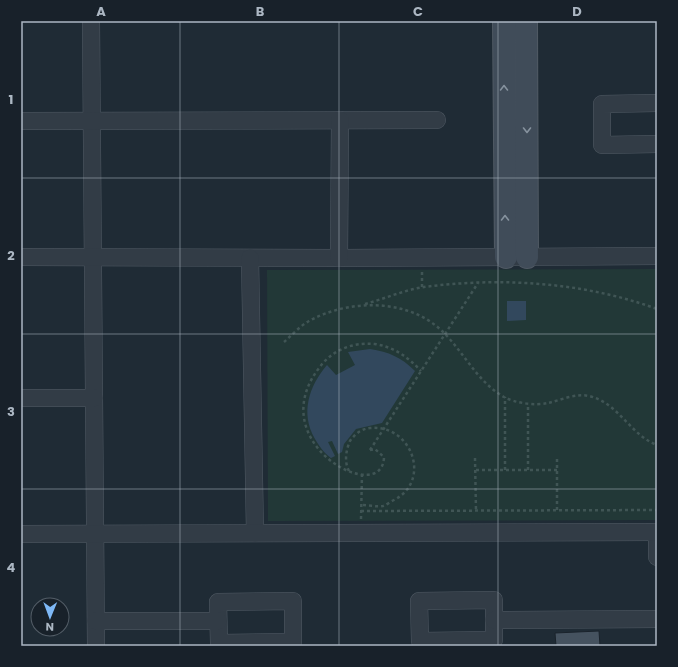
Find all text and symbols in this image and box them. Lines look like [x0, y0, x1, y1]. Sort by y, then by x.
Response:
text: A [96, 2, 106, 21]
text: B [256, 2, 265, 21]
text: C [413, 2, 423, 21]
text: D [572, 2, 582, 21]
one-way arrow [500, 85, 508, 91]
text: 1 [9, 90, 13, 109]
one-way arrow [523, 127, 531, 133]
one-way arrow [501, 215, 509, 221]
text: 2 [7, 246, 15, 265]
text: 3 [7, 402, 15, 421]
text: 4 [7, 558, 16, 577]
north arrow [30, 597, 70, 637]
text: N [46, 619, 54, 635]

